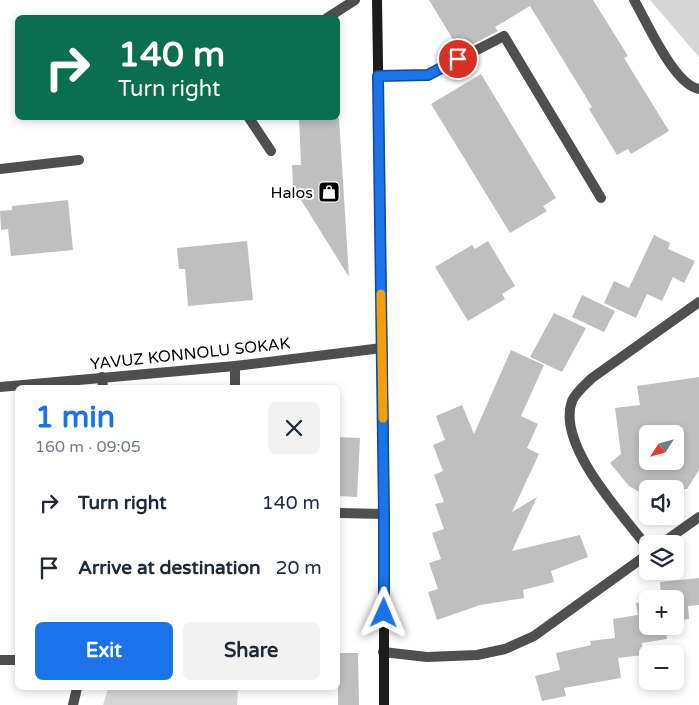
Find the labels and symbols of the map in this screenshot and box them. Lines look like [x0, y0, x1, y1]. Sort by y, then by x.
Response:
pin [437, 38, 479, 80]
shop icon: Halos [317, 180, 341, 204]
place label: Halos [271, 183, 313, 203]
street label: YAVUZ KONNOLU SOKAK [89, 334, 291, 374]
north arrow [639, 425, 684, 470]
position arrow [357, 586, 409, 638]

